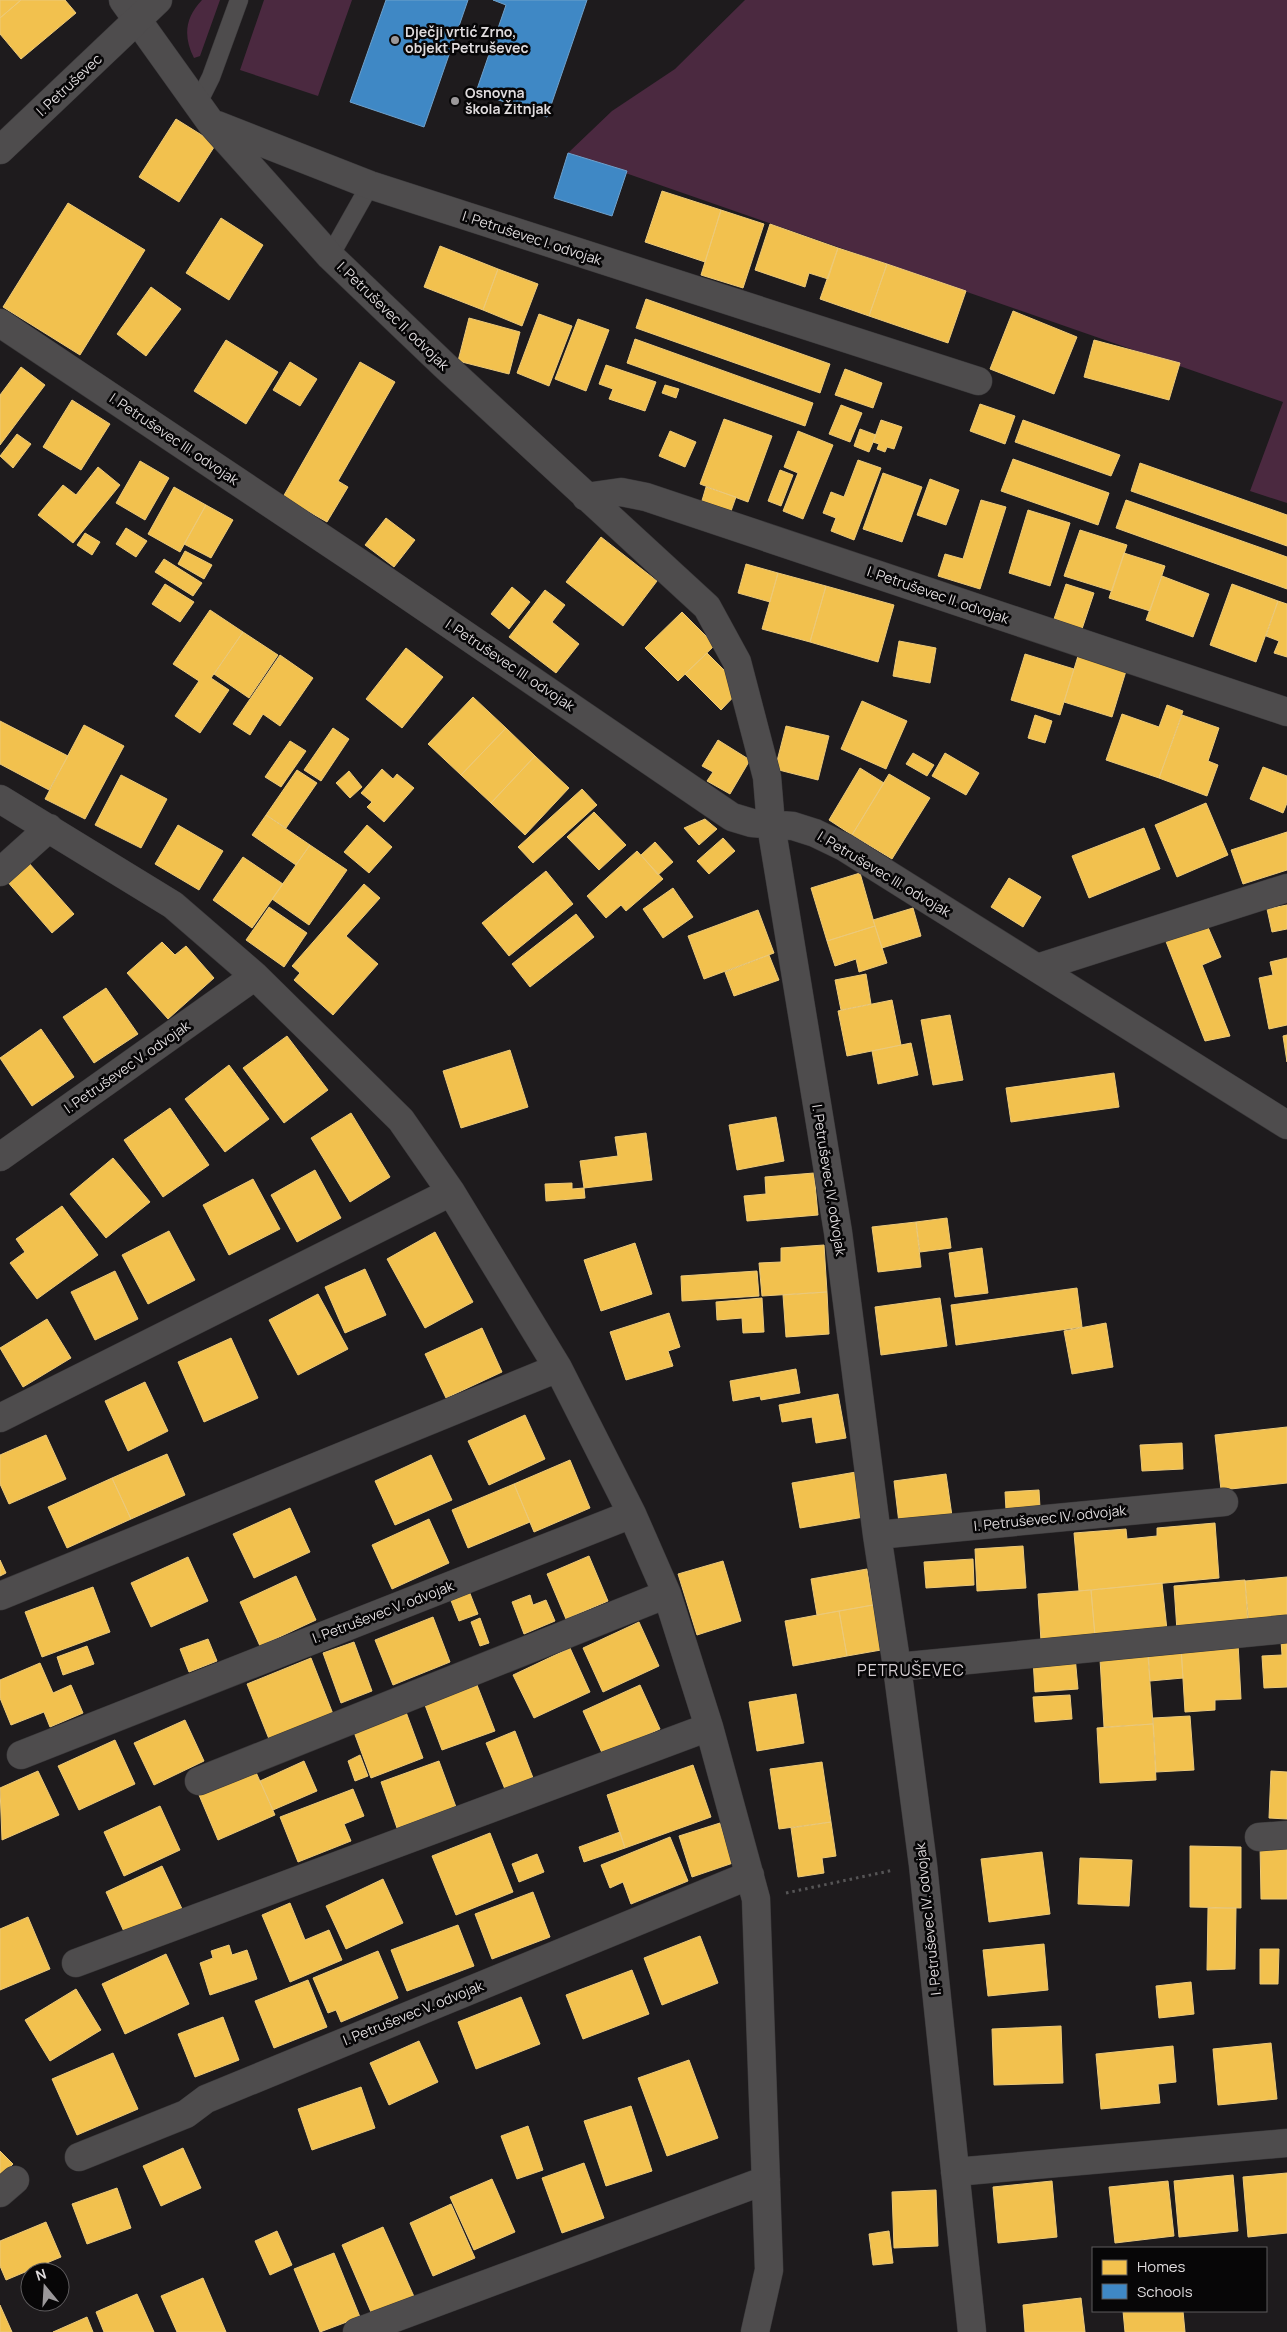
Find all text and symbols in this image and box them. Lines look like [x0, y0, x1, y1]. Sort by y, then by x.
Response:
place label: Dječji vrtić Zrno, objekt Petruševec [405, 22, 528, 57]
marker: Dječji vrtić Zrno, objekt Petruševec [389, 34, 401, 46]
street label: I. Petruševec [32, 49, 106, 120]
place label: Osnovna škola Žitnjak [465, 83, 552, 118]
marker: Osnovna škola Žitnjak [449, 95, 461, 107]
street label: I. Petruševec I. odvojak [460, 206, 605, 269]
street label: I. Petruševec II. odvojak [333, 257, 454, 375]
street label: I. Petruševec III. odvojak [106, 388, 243, 490]
street label: I. Petruševec II. odvojak [865, 561, 1013, 628]
street label: I. Petruševec III. odvojak [442, 614, 579, 716]
street label: I. Petruševec III. odvojak [814, 826, 955, 921]
street label: I. Petruševec V. odvojak [60, 1015, 194, 1117]
street label: I. Petruševec IV. odvojak [808, 1103, 851, 1258]
street label: I. Petruševec IV. odvojak [973, 1500, 1128, 1535]
street label: I. Petruševec V. odvojak [309, 1575, 457, 1647]
district label: PETRUŠEVEC [857, 1659, 965, 1681]
street label: I. Petruševec IV. odvojak [910, 1841, 945, 1996]
street label: I. Petruševec V. odvojak [340, 1975, 487, 2049]
legend [1092, 2247, 1267, 2312]
text: Homes [1137, 2256, 1186, 2277]
north arrow [20, 2262, 70, 2312]
text: N [33, 2264, 49, 2285]
text: Schools [1137, 2281, 1193, 2302]

